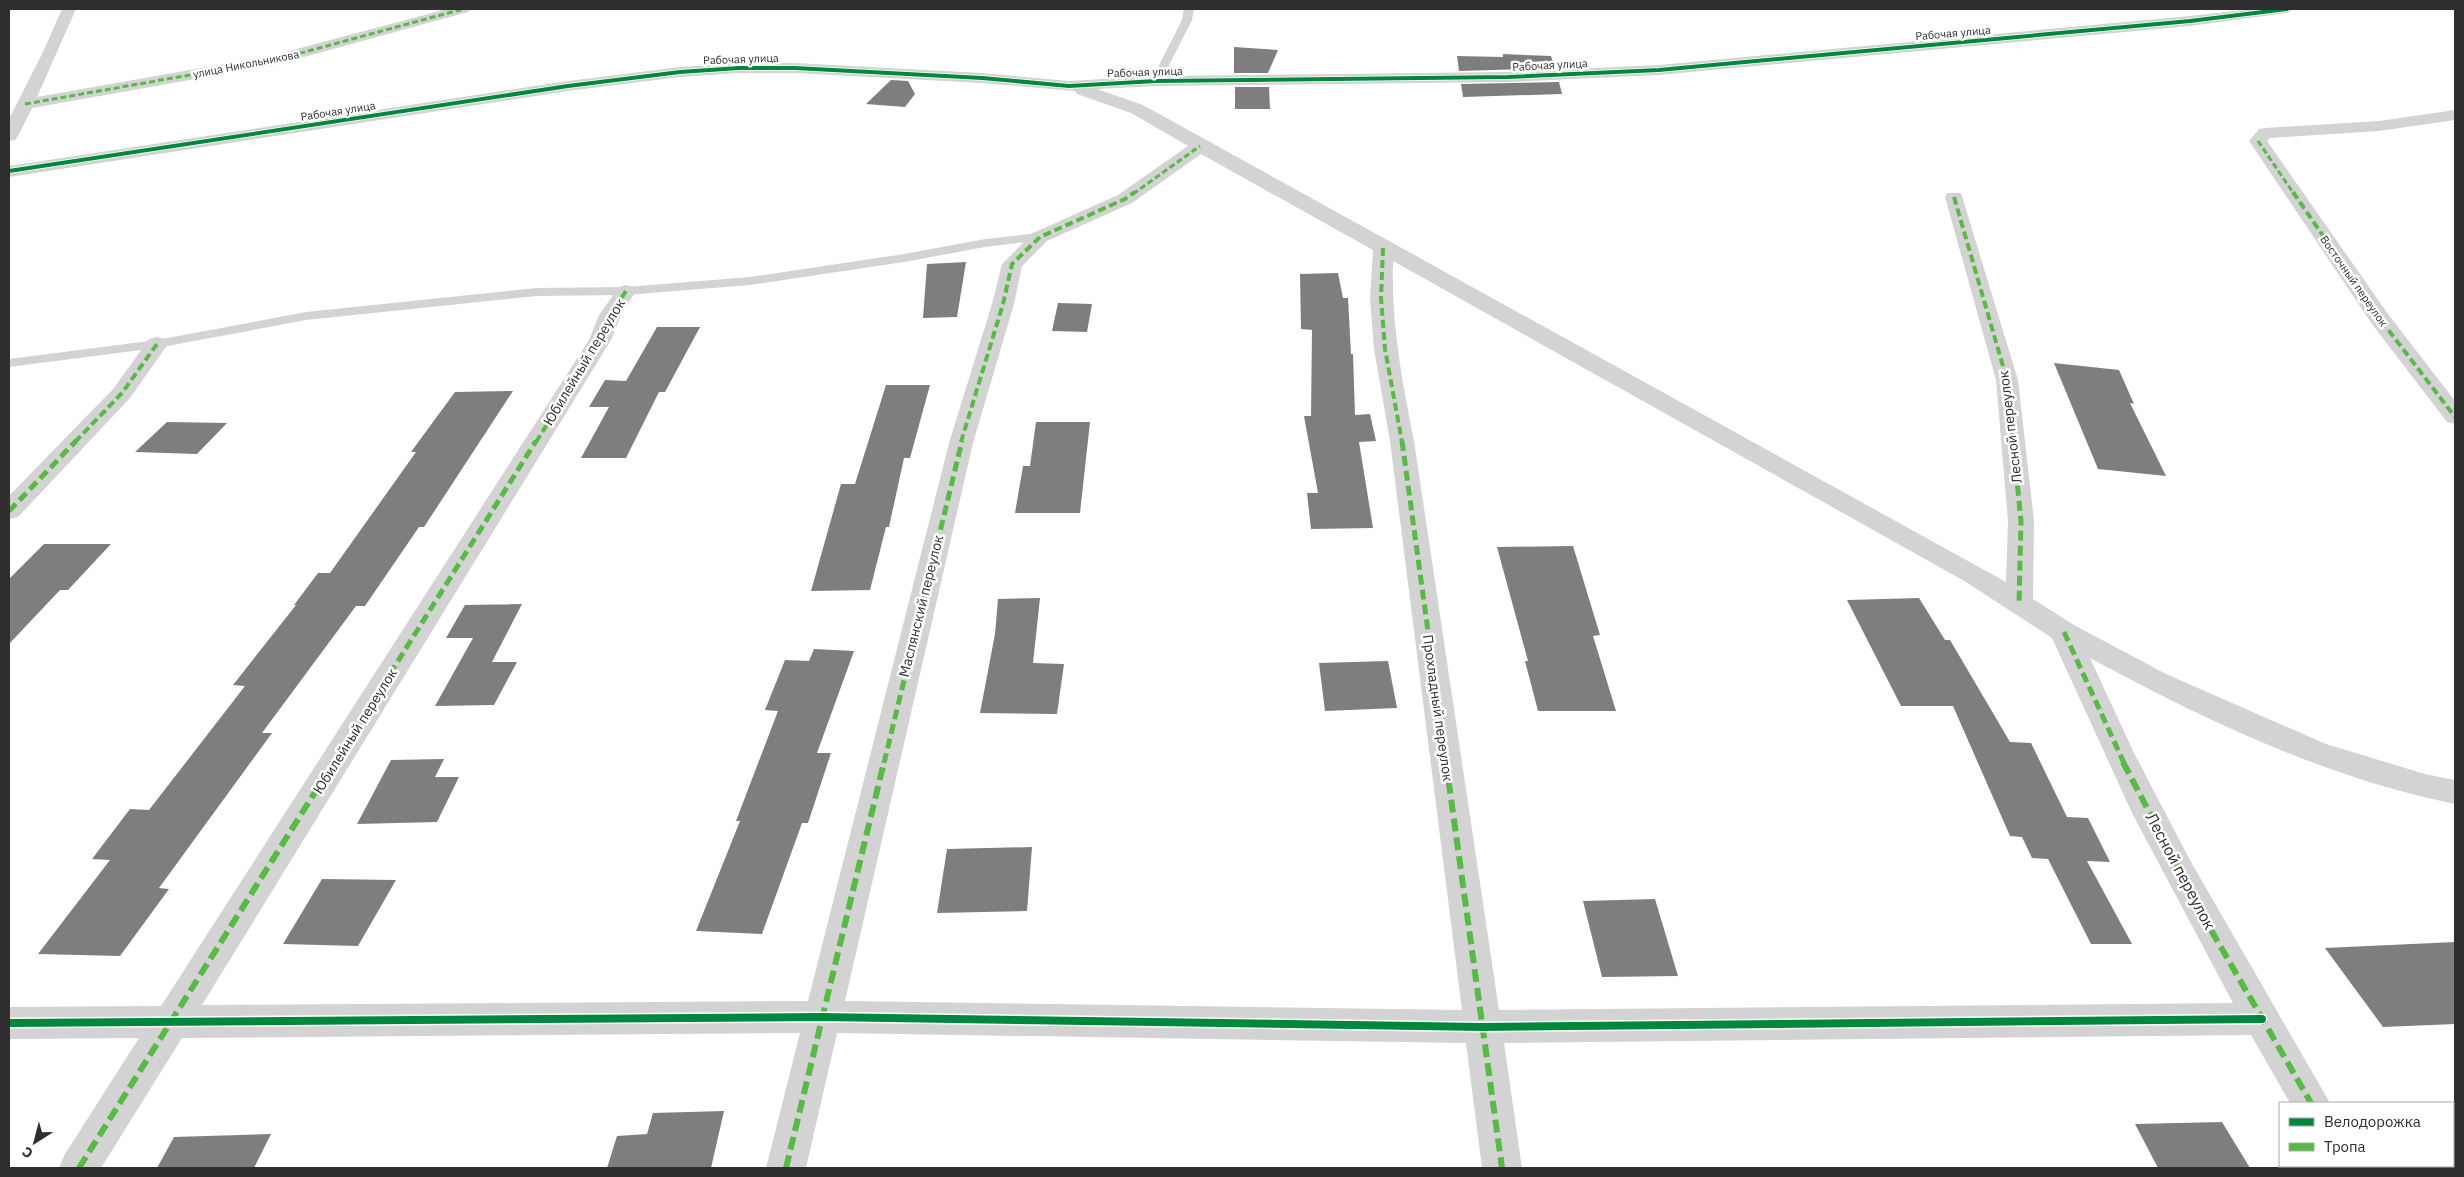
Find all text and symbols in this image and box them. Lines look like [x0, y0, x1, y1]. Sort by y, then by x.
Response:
street label: Рабочая улица [1915, 23, 1991, 43]
street label: улица Никольникова [192, 47, 301, 81]
street label: Рабочая улица [703, 51, 779, 67]
street label: Рабочая улица [1512, 56, 1588, 74]
street label: Рабочая улица [1107, 64, 1183, 80]
street label: Рабочая улица [300, 98, 377, 124]
street label: Восточный переулок [2317, 233, 2391, 329]
street label: Юбилейный переулок [539, 295, 629, 429]
street label: Лесной переулок [1994, 369, 2026, 484]
street label: Маслянский переулок [895, 533, 947, 679]
street label: Прохладный переулок [1419, 633, 1457, 783]
street label: Юбилейный переулок [309, 665, 401, 797]
street label: Лесной переулок [2142, 809, 2220, 933]
legend [2279, 1102, 2454, 1167]
text: Велодорожка [2324, 1112, 2421, 1131]
north arrow [10, 1117, 60, 1167]
text: Тропа [2324, 1137, 2366, 1156]
text: С [18, 1143, 36, 1162]

